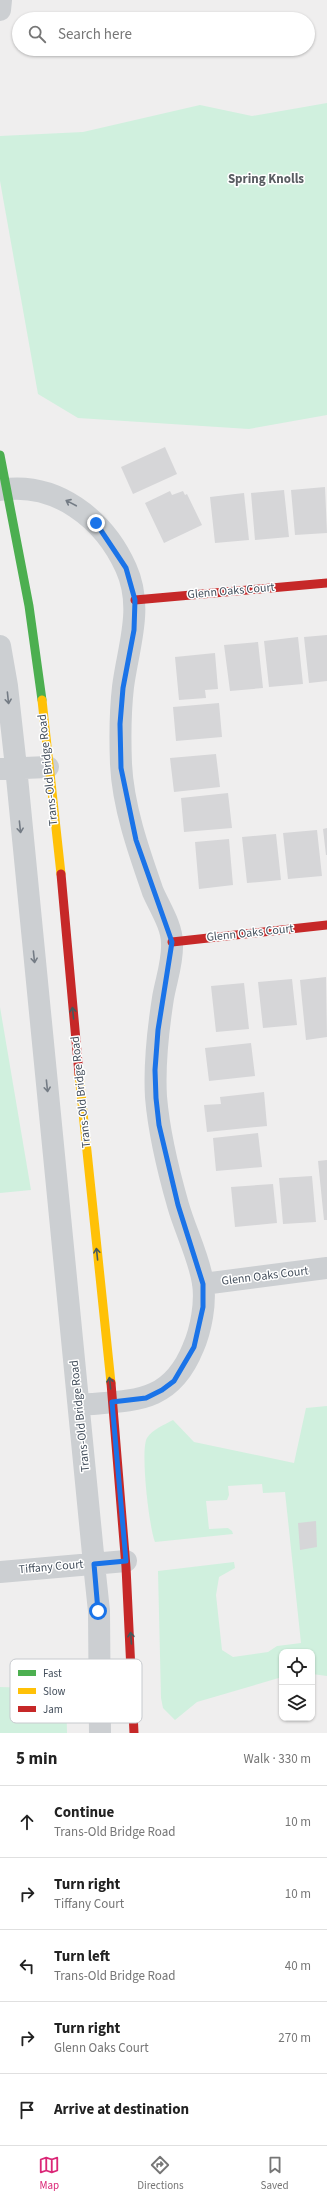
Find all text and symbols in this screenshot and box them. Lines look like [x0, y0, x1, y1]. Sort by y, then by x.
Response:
search box [12, 12, 315, 56]
icon: search [26, 23, 48, 45]
text: Search here [58, 24, 132, 45]
district label: Spring Knolls [228, 170, 304, 188]
one-way arrow [65, 499, 77, 506]
route end [87, 514, 105, 532]
street label: Glenn Oaks Court [187, 579, 275, 603]
one-way arrow [5, 691, 12, 704]
street label: Trans-Old Bridge Road [34, 713, 62, 827]
one-way arrow [17, 820, 24, 833]
street label: Glenn Oaks Court [206, 920, 294, 946]
one-way arrow [30, 950, 37, 963]
one-way arrow [70, 1007, 77, 1020]
street label: Trans-Old Bridge Road [67, 1035, 95, 1149]
one-way arrow [43, 1079, 51, 1092]
one-way arrow [93, 1248, 101, 1261]
street label: Glenn Oaks Court [221, 1262, 309, 1290]
street label: Trans-Old Bridge Road [66, 1359, 94, 1473]
one-way arrow [107, 1377, 114, 1390]
street label: Tiffany Court [18, 1556, 84, 1578]
route start [89, 1602, 107, 1620]
one-way arrow [128, 1632, 135, 1645]
map controls [279, 1649, 315, 1721]
button: locate [279, 1649, 315, 1685]
legend [10, 1659, 142, 1723]
text: Fast [43, 1666, 62, 1681]
text: Slow [43, 1684, 66, 1699]
button: layers [279, 1685, 315, 1721]
text: Jam [43, 1702, 63, 1717]
text: 5 min [16, 1747, 57, 1771]
text: Walk · 330 m [243, 1750, 311, 1768]
text: Continue [54, 1802, 114, 1823]
icon: ahead [16, 1811, 38, 1833]
text: 10 m [285, 1813, 311, 1831]
text: Trans-Old Bridge Road [54, 1823, 176, 1841]
text: Turn right [54, 1874, 120, 1895]
icon: right [16, 1883, 38, 1905]
text: 10 m [285, 1885, 311, 1903]
text: Tiffany Court [54, 1895, 124, 1913]
text: Turn left [54, 1946, 110, 1967]
icon: left [16, 1955, 38, 1977]
text: 40 m [285, 1957, 311, 1975]
text: Trans-Old Bridge Road [54, 1967, 176, 1985]
text: Turn right [54, 2018, 120, 2039]
icon: right [16, 2027, 38, 2049]
text: 270 m [278, 2029, 311, 2047]
text: Glenn Oaks Court [54, 2039, 149, 2057]
icon: arrive [16, 2099, 38, 2121]
text: Arrive at destination [54, 2099, 189, 2120]
tab: Map [38, 2154, 60, 2193]
tab: Directions [137, 2154, 184, 2193]
tab: Saved [261, 2154, 289, 2193]

